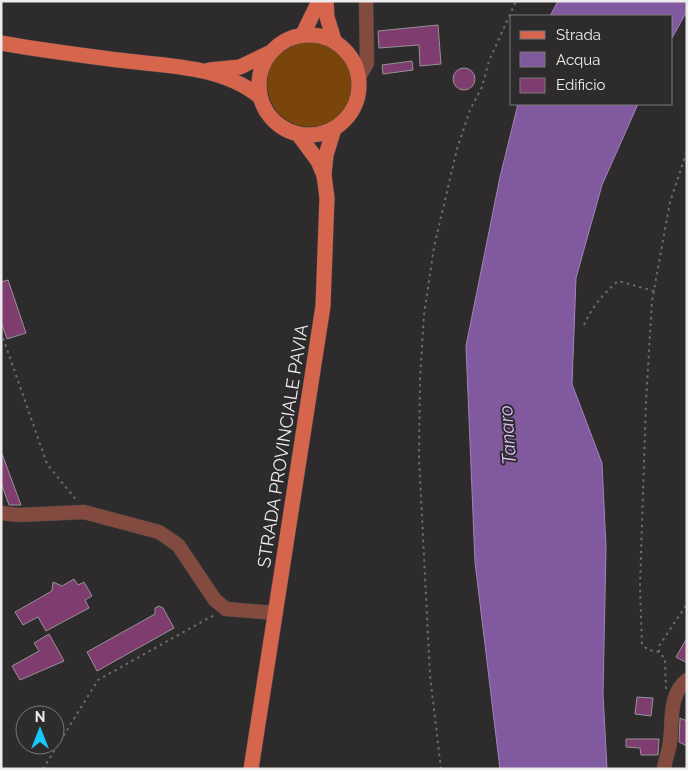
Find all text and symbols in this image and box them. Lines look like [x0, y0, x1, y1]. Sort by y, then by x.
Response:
legend [510, 15, 673, 105]
text: Strada [556, 26, 601, 44]
text: Acqua [556, 51, 600, 69]
text: Edificio [556, 76, 606, 94]
street label: STRADA PROVINCIALE PAVIA [253, 323, 312, 569]
water label: Tanaro [494, 404, 520, 466]
north arrow [15, 705, 65, 755]
text: N [35, 709, 45, 725]

